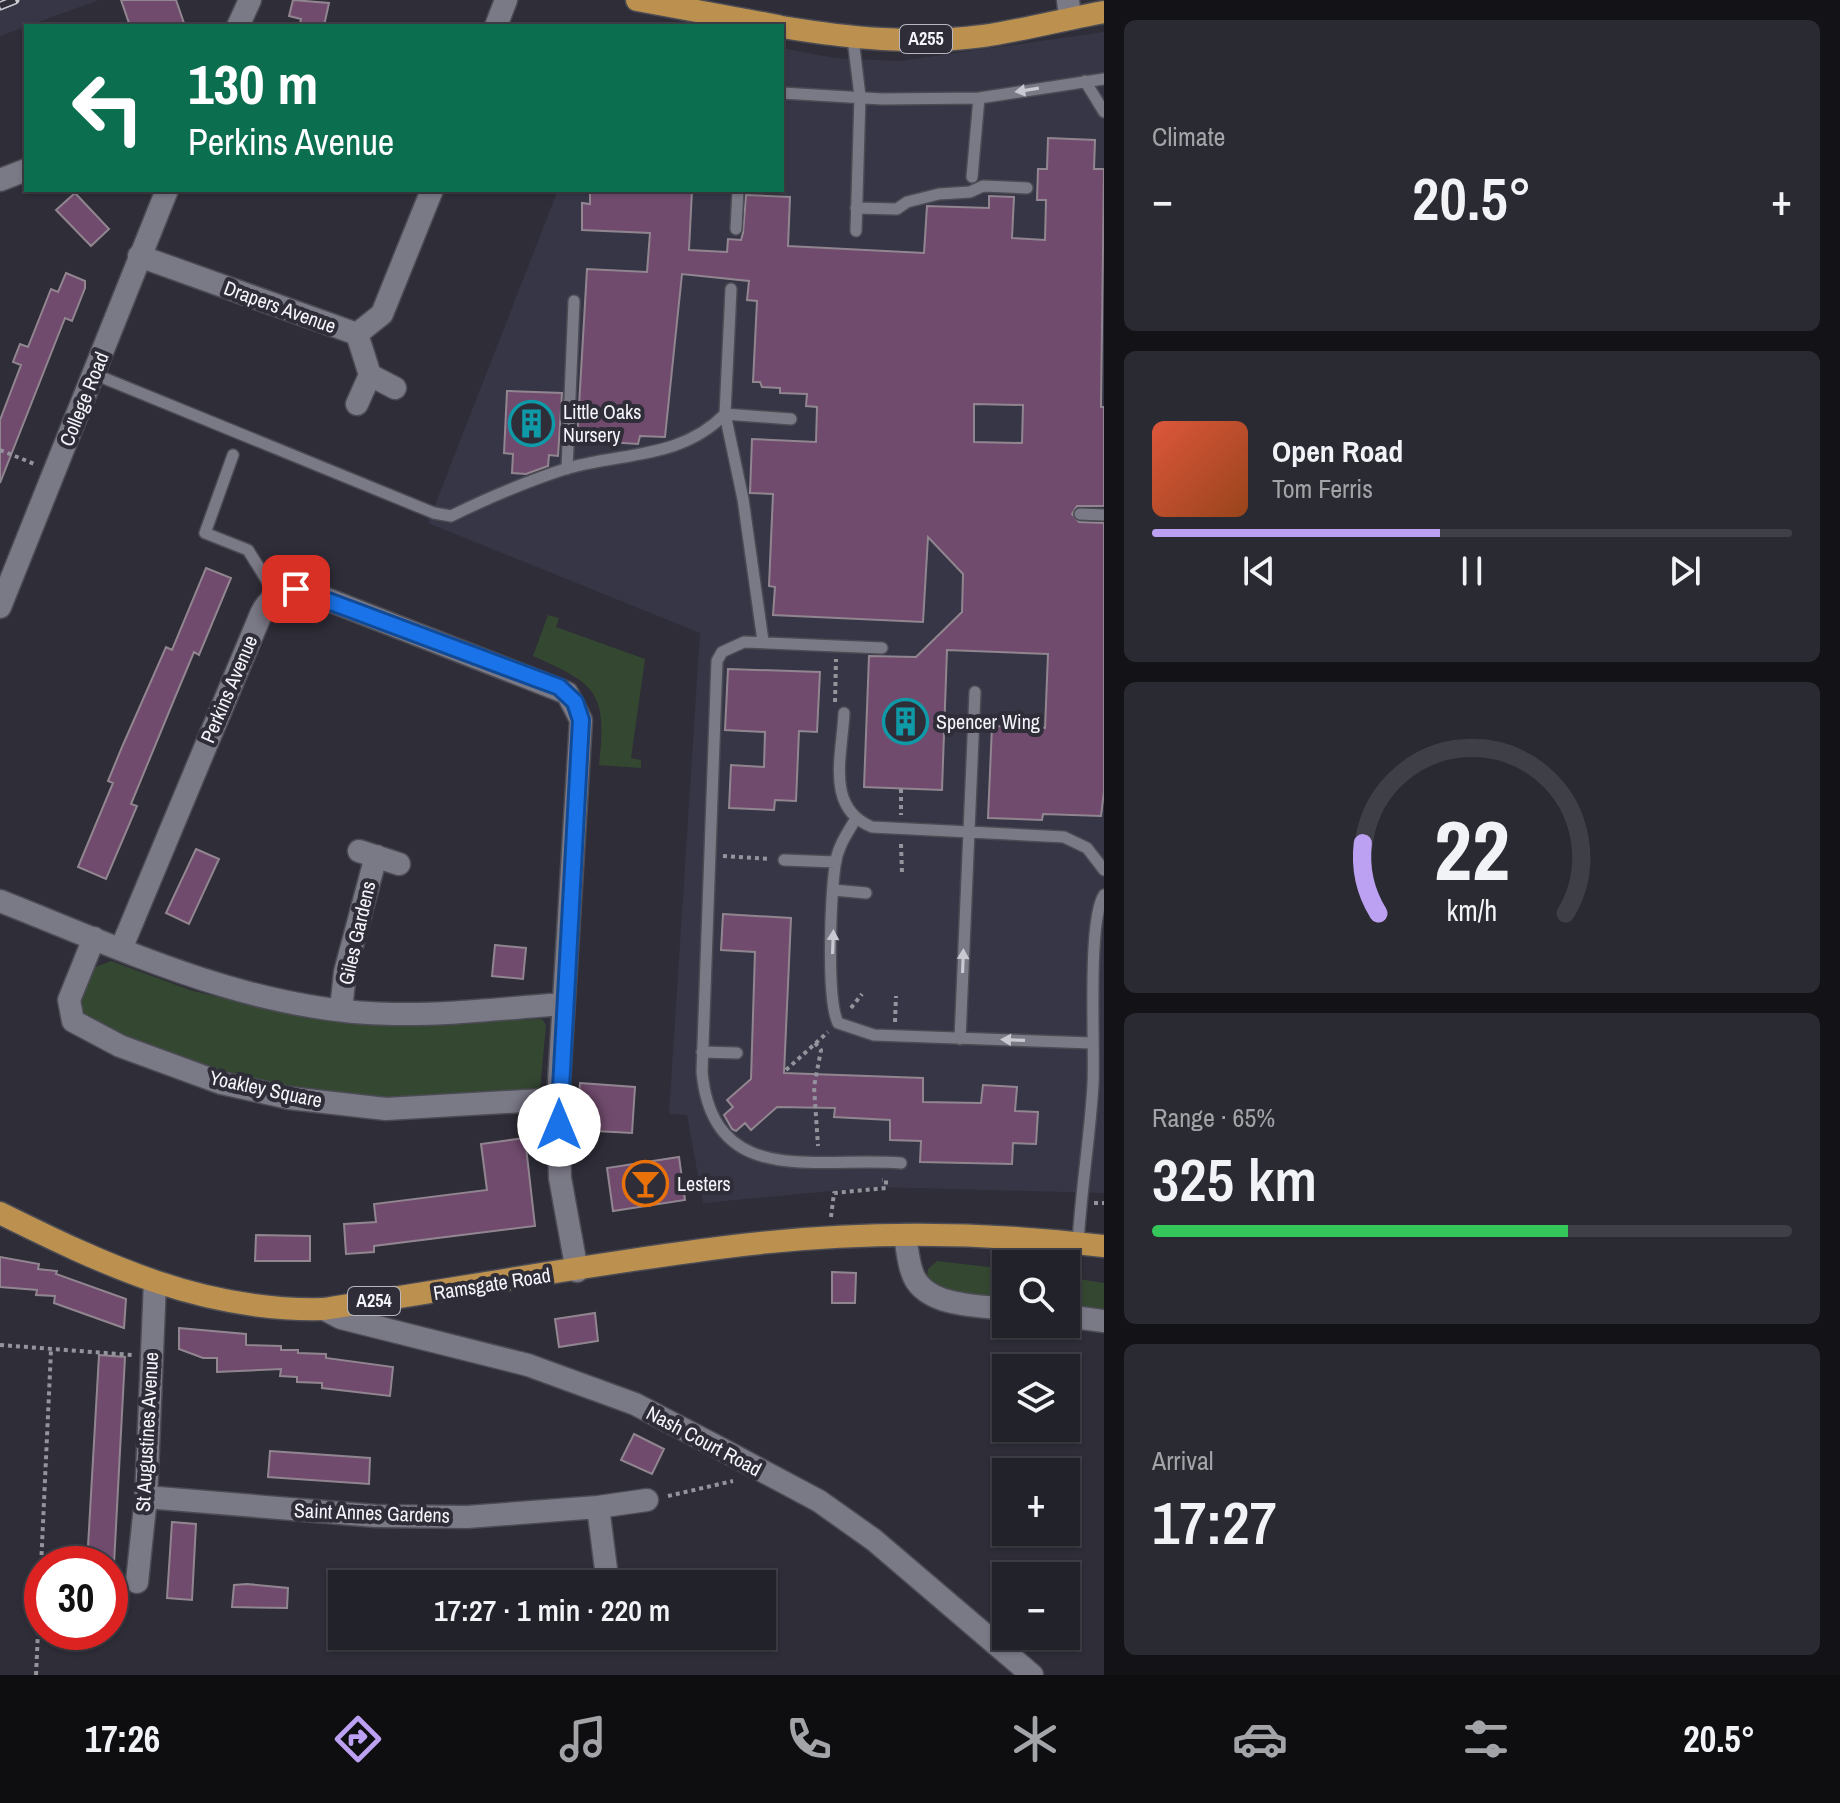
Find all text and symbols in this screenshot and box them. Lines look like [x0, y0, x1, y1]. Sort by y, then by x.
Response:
road number: A255 [900, 25, 952, 53]
text: 130 m [188, 46, 318, 121]
icon: left [56, 56, 160, 160]
one-way arrow [1014, 84, 1039, 97]
text: Perkins Avenue [188, 118, 394, 166]
text: Climate [1152, 119, 1225, 154]
text: 20.5° [1412, 158, 1532, 239]
text: − [1152, 169, 1173, 229]
text: + [1771, 169, 1792, 229]
street label: Drapers Avenue [220, 274, 340, 339]
street label: College Road [52, 348, 115, 450]
place label: Little Oaks Nursery [563, 398, 641, 448]
building icon: Little Oaks Nursery [508, 399, 556, 447]
text: Open Road [1272, 431, 1403, 471]
text: Tom Ferris [1272, 471, 1373, 506]
icon: previous [1237, 549, 1281, 593]
icon: pause [1450, 549, 1494, 593]
icon: next [1663, 549, 1707, 593]
pin [262, 555, 330, 623]
icon: arrive [274, 567, 318, 611]
street label: Perkins Avenue [194, 631, 263, 747]
building icon: Spencer Wing [881, 698, 929, 746]
place label: Spencer Wing [936, 708, 1040, 735]
text: 22 [1434, 793, 1510, 905]
street label: Giles Gardens [331, 878, 382, 987]
text: km/h [1447, 891, 1497, 930]
one-way arrow [826, 929, 839, 954]
one-way arrow [956, 948, 969, 973]
one-way arrow [1000, 1034, 1025, 1047]
street label: Yoakley Square [207, 1063, 325, 1114]
position arrow [517, 1083, 601, 1167]
text: Range · 65% [1152, 1100, 1275, 1135]
text: 325 km [1152, 1139, 1317, 1220]
bar icon: Lesters [622, 1160, 670, 1208]
place label: Lesters [677, 1170, 731, 1197]
map controls [992, 1250, 1080, 1650]
button: search [992, 1250, 1080, 1338]
street label: Ramsgate Road [431, 1261, 553, 1306]
road number: A254 [348, 1287, 400, 1315]
street label: St Augustines Avenue [129, 1351, 164, 1513]
button: layers [992, 1354, 1080, 1442]
street label: Nash Court Road [642, 1399, 767, 1482]
text: Arrival [1152, 1443, 1214, 1478]
button: + [992, 1458, 1080, 1546]
text: 17:27 [1152, 1482, 1277, 1563]
street label: Saint Annes Gardens [294, 1496, 450, 1529]
speed limit sign: 30 [24, 1546, 128, 1650]
button: − [992, 1562, 1080, 1650]
text: 17:27 · 1 min · 220 m [434, 1590, 670, 1630]
icon: directions [330, 1711, 386, 1767]
icon: music [555, 1711, 611, 1767]
icon: phone [781, 1711, 837, 1767]
icon: climate [1007, 1711, 1063, 1767]
icon: car [1232, 1711, 1288, 1767]
icon: filters [1458, 1711, 1514, 1767]
text: 17:26 [85, 1715, 160, 1763]
text: 20.5° [1683, 1715, 1755, 1763]

